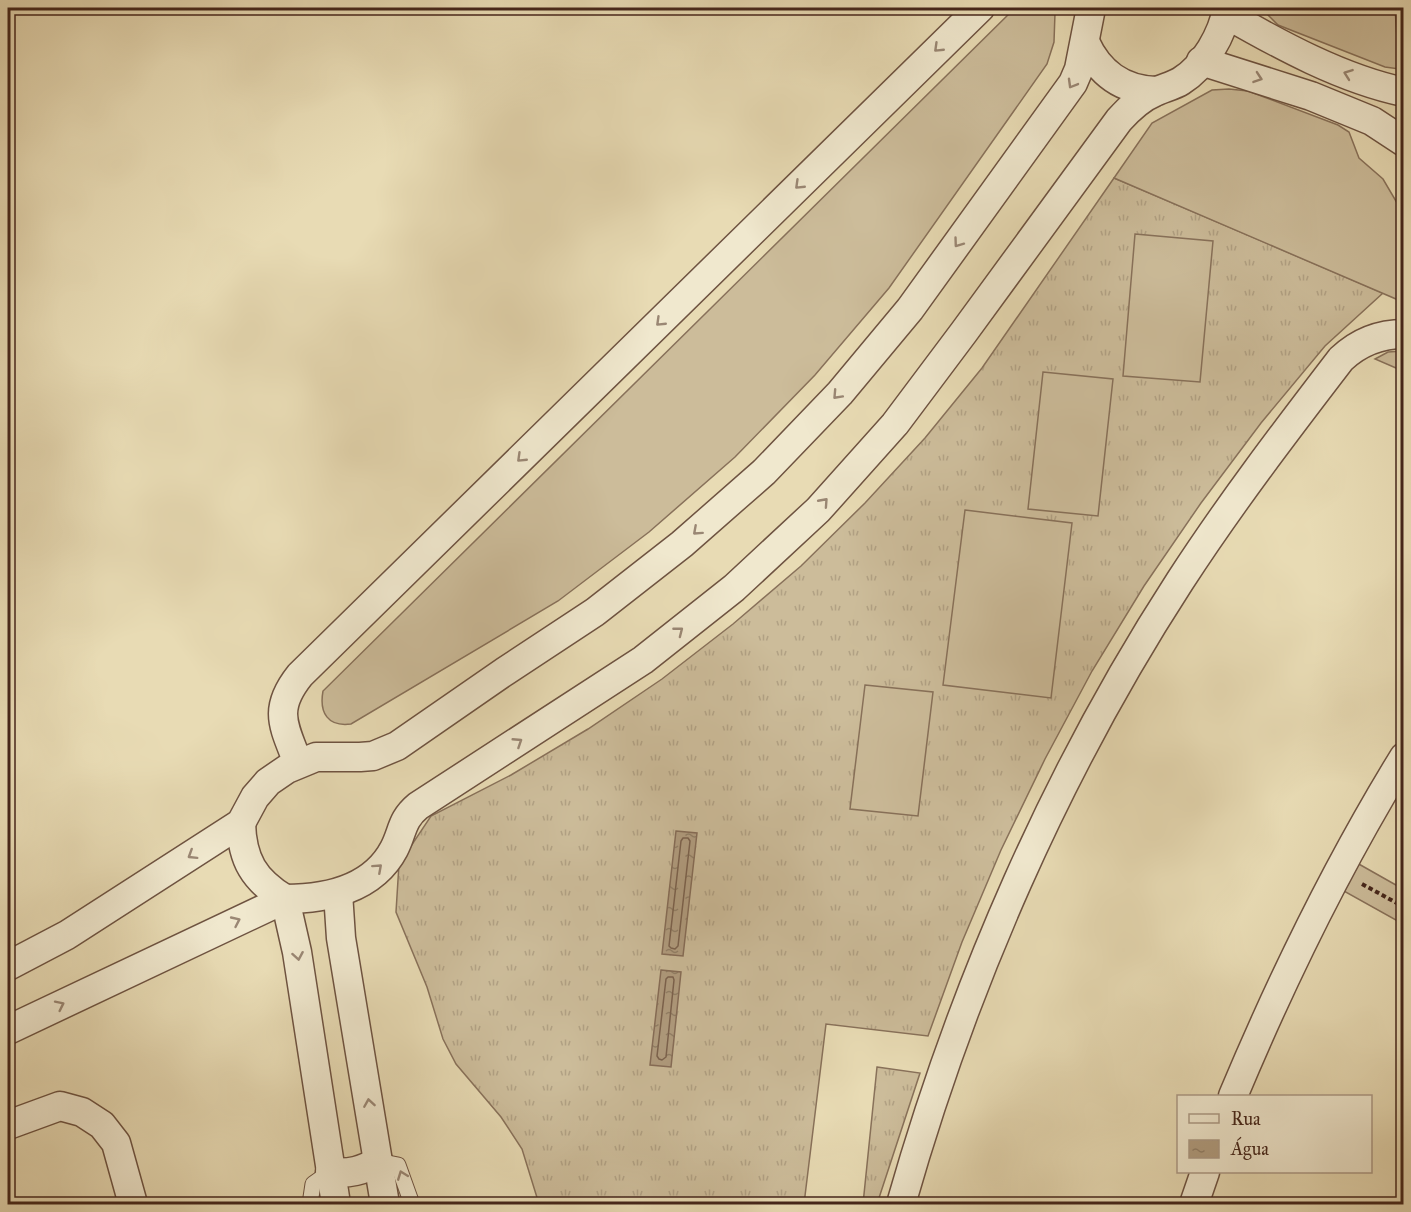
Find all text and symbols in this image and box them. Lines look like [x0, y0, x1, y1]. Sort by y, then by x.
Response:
one-way arrow [935, 41, 946, 52]
one-way arrow [1343, 68, 1354, 81]
one-way arrow [1252, 70, 1262, 83]
one-way arrow [1067, 78, 1079, 88]
one-way arrow [796, 178, 807, 189]
one-way arrow [955, 236, 966, 247]
one-way arrow [657, 314, 668, 325]
one-way arrow [833, 388, 844, 399]
one-way arrow [518, 451, 529, 462]
one-way arrow [817, 498, 828, 509]
one-way arrow [693, 524, 704, 535]
one-way arrow [672, 628, 683, 639]
one-way arrow [512, 737, 522, 749]
one-way arrow [188, 848, 199, 859]
one-way arrow [371, 864, 382, 875]
one-way arrow [230, 917, 241, 929]
one-way arrow [291, 951, 304, 961]
one-way arrow [54, 1001, 65, 1013]
legend [1177, 1095, 1372, 1173]
one-way arrow [363, 1099, 376, 1109]
text: Rua [1231, 1108, 1261, 1130]
text: Água [1230, 1136, 1269, 1161]
one-way arrow [397, 1170, 409, 1181]

